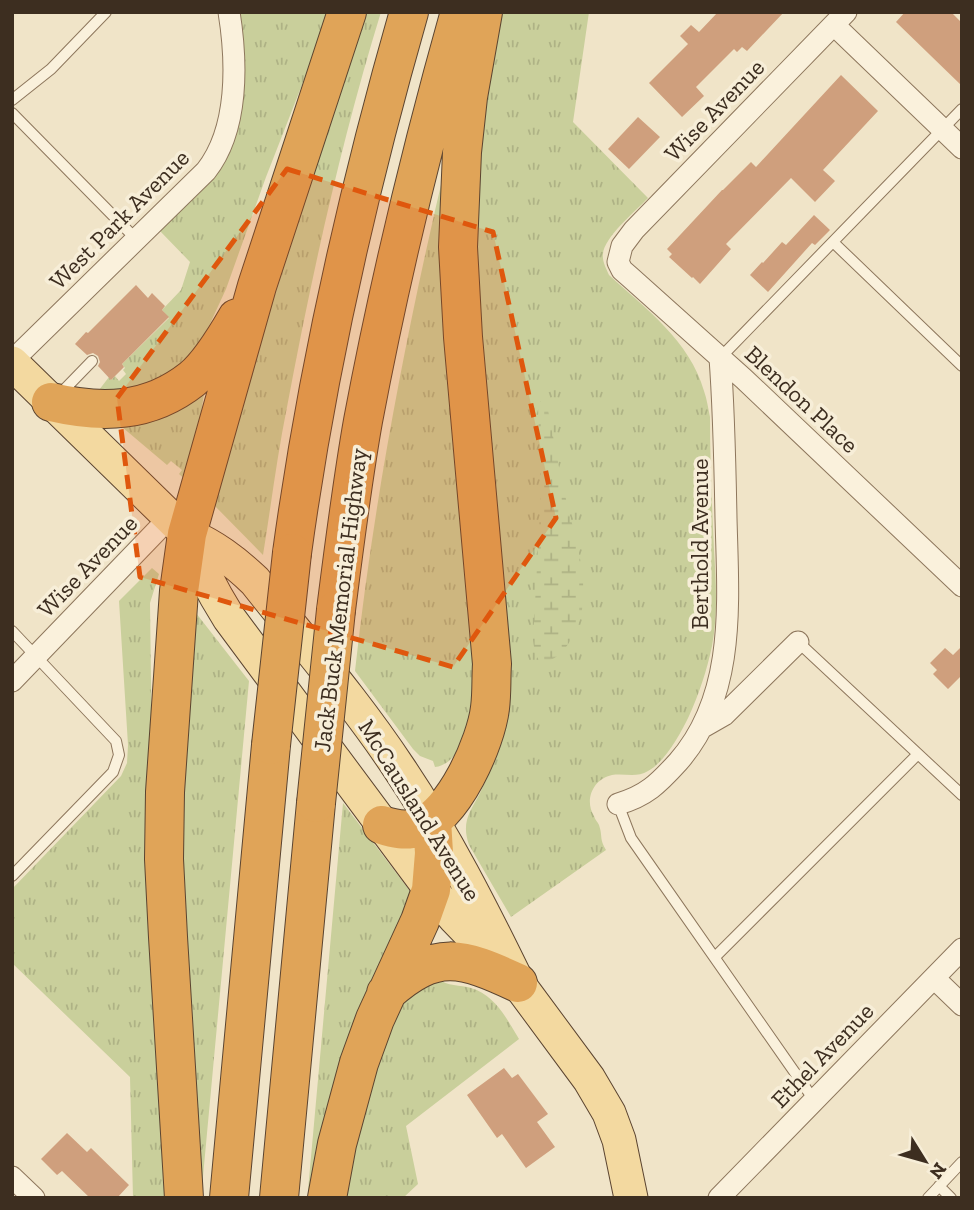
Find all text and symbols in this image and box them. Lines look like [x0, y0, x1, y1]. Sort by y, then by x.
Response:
street label: Wise Avenue [658, 53, 770, 167]
street label: West Park Avenue [43, 143, 195, 295]
street label: Blendon Place [739, 339, 865, 459]
street label: Jack Buck Memorial Highway [307, 446, 373, 754]
street label: Berthold Avenue [685, 459, 714, 629]
street label: Wise Avenue [31, 509, 143, 623]
street label: McCausland Avenue [352, 714, 488, 906]
street label: Ethel Avenue [765, 996, 879, 1114]
north arrow [890, 1126, 960, 1196]
text: N [925, 1158, 952, 1184]

